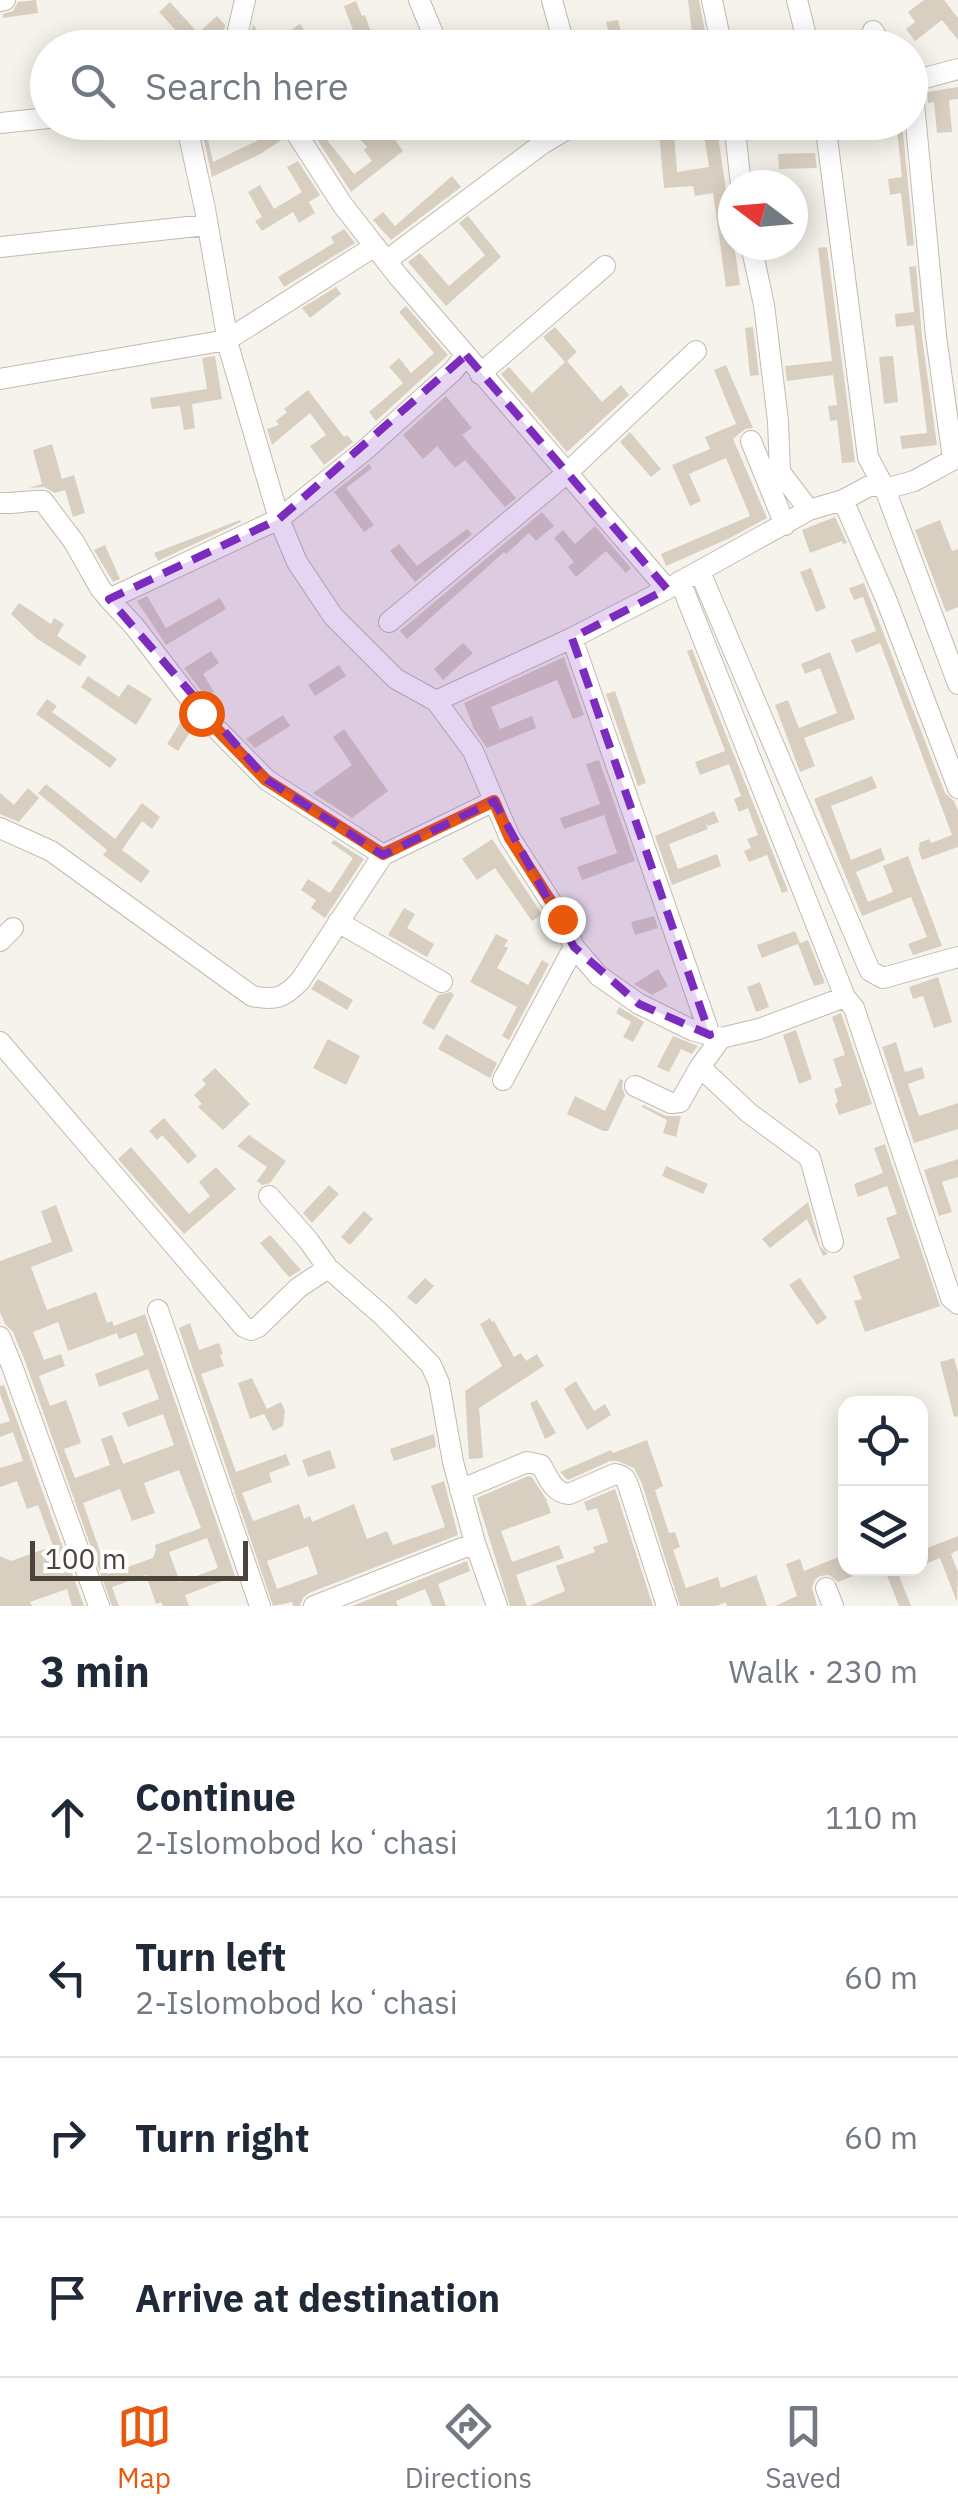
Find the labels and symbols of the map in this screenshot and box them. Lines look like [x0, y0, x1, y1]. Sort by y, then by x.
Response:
north arrow [718, 170, 808, 260]
route start [179, 691, 225, 737]
route end [540, 897, 586, 943]
scale bar [30, 1536, 248, 1580]

